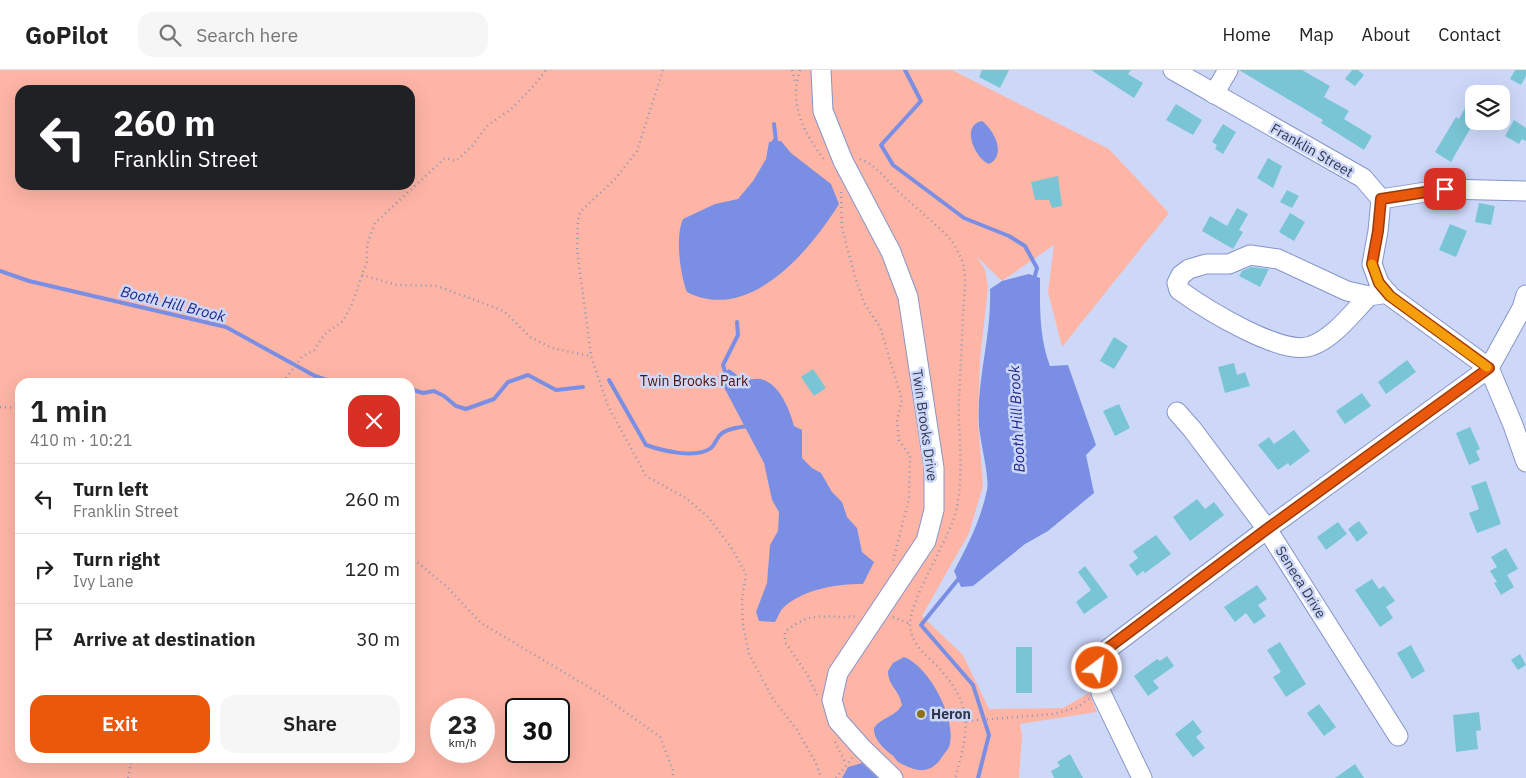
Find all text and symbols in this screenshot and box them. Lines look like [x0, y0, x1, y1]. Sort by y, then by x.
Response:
search box [138, 12, 488, 57]
text: GoPilot [25, 19, 108, 51]
icon: search [156, 21, 184, 49]
text: Search here [196, 23, 298, 47]
text: Home [1223, 23, 1271, 46]
text: Map [1299, 23, 1334, 46]
text: About [1362, 23, 1410, 46]
text: Contact [1438, 23, 1501, 46]
map controls [1465, 85, 1510, 130]
button: layers [1465, 85, 1510, 130]
text: 260 m [113, 100, 216, 146]
icon: left [30, 105, 95, 170]
street label: Franklin Street [1267, 119, 1357, 181]
text: Franklin Street [113, 144, 258, 173]
pin [1424, 168, 1466, 210]
icon: arrive [1431, 175, 1459, 203]
water label: Booth Hill Brook [119, 281, 228, 326]
water label: Booth Hill Brook [1004, 365, 1029, 473]
street label: Twin Brooks Drive [908, 368, 942, 482]
park label: Twin Brooks Park [640, 372, 749, 390]
text: 1 min [30, 391, 108, 430]
button: close [348, 395, 400, 447]
text: 410 m · 10:21 [30, 430, 132, 450]
text: Turn left [73, 477, 149, 501]
icon: left [30, 485, 58, 513]
text: 260 m [345, 487, 400, 511]
text: Franklin Street [73, 501, 179, 521]
street label: Seneca Drive [1272, 543, 1330, 622]
text: Turn right [73, 547, 160, 571]
icon: right [30, 555, 58, 583]
text: 120 m [345, 557, 400, 581]
text: Ivy Lane [73, 571, 133, 591]
icon: arrive [30, 625, 58, 653]
text: Arrive at destination [73, 627, 256, 651]
text: 30 m [356, 627, 400, 651]
position arrow [1070, 641, 1122, 693]
button: Exit [30, 695, 210, 753]
button: Share [220, 695, 400, 753]
speed limit sign: 30 [505, 698, 570, 763]
place label: Heron [931, 705, 971, 723]
text: 23 [447, 708, 478, 741]
marker: Heron [915, 708, 927, 720]
text: km/h [448, 735, 477, 750]

